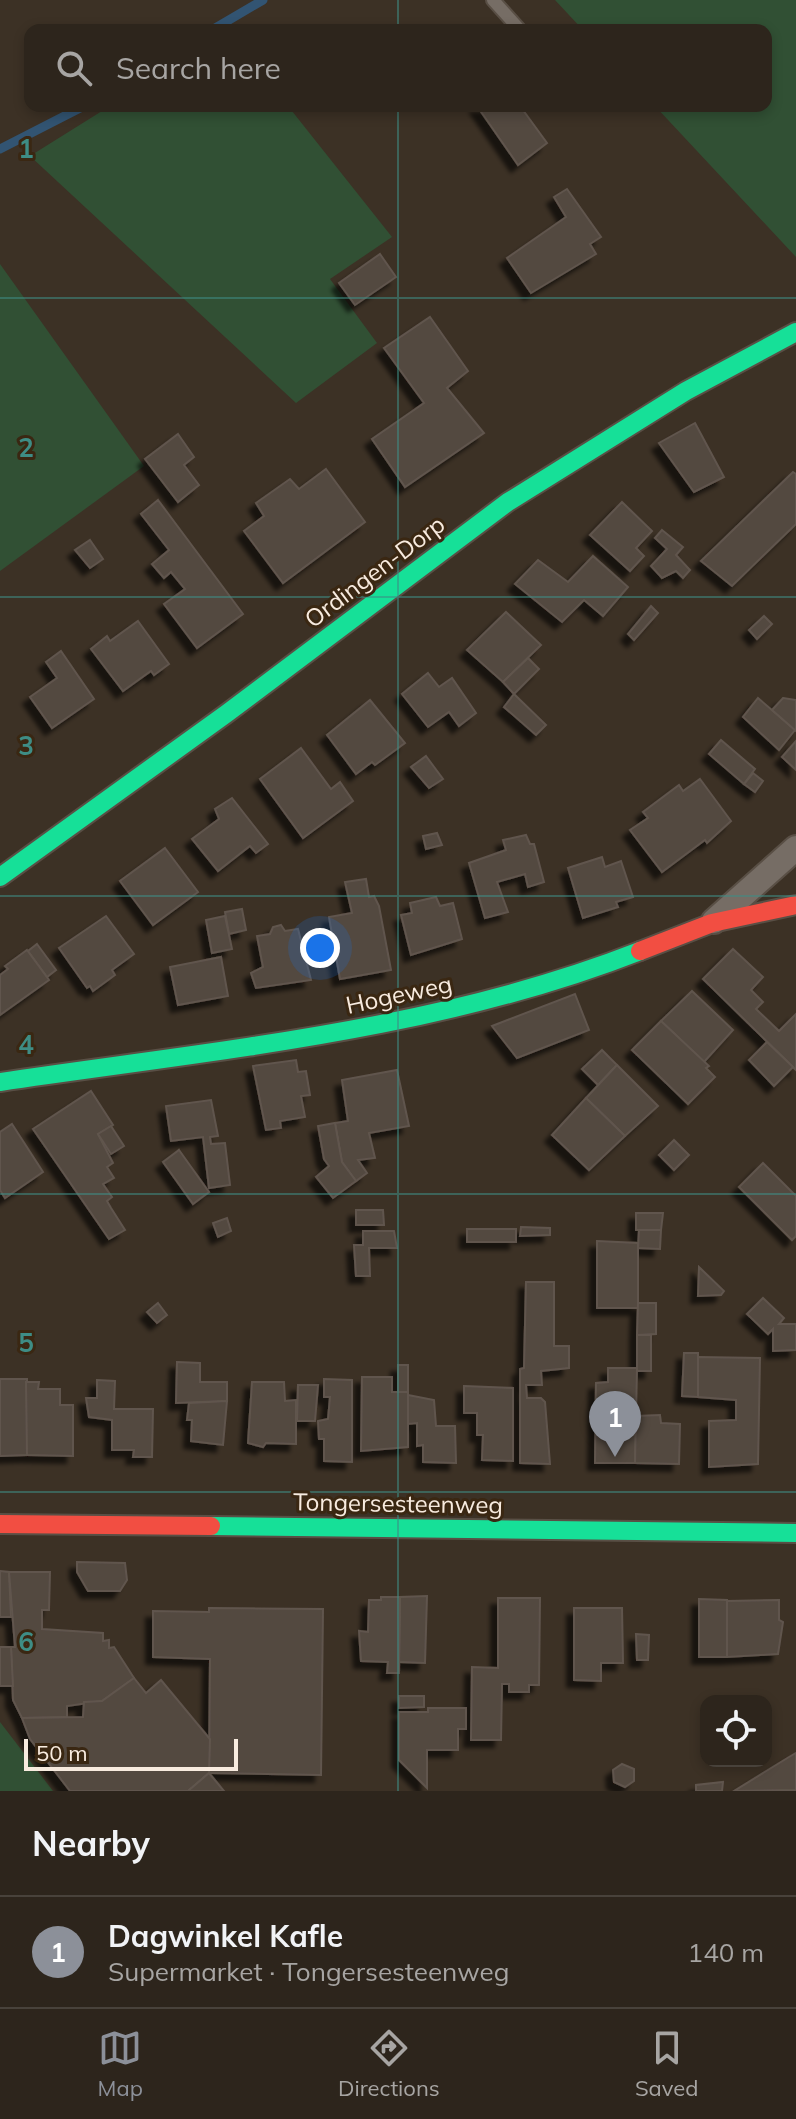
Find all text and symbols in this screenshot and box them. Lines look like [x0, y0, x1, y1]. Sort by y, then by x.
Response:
search box [24, 24, 772, 112]
icon: search [52, 46, 96, 90]
text: Search here [116, 49, 281, 87]
text: 1 [18, 132, 34, 165]
text: 2 [18, 431, 34, 464]
street label: Ordingen-Dorp [298, 509, 450, 634]
text: 3 [18, 729, 34, 762]
your location [300, 928, 340, 968]
street label: Hogeweg [343, 968, 455, 1020]
text: 4 [18, 1028, 34, 1061]
text: 5 [18, 1326, 34, 1359]
pin: 1 [589, 1391, 641, 1457]
street label: Tongersesteenweg [293, 1486, 503, 1520]
text: 6 [18, 1625, 34, 1658]
map controls [700, 1695, 772, 1767]
button: locate [700, 1695, 772, 1767]
scale bar [24, 1735, 238, 1771]
text: 50 m [36, 1739, 87, 1767]
text: Nearby [32, 1822, 150, 1865]
text: Dagwinkel Kafle [108, 1917, 343, 1955]
text: 1 [50, 1936, 66, 1969]
text: 140 m [688, 1936, 764, 1969]
text: Supermarket · Tongersesteenweg [108, 1955, 509, 1988]
tab: Map [98, 2026, 143, 2102]
tab: Directions [338, 2026, 440, 2102]
tab: Saved [635, 2026, 698, 2102]

